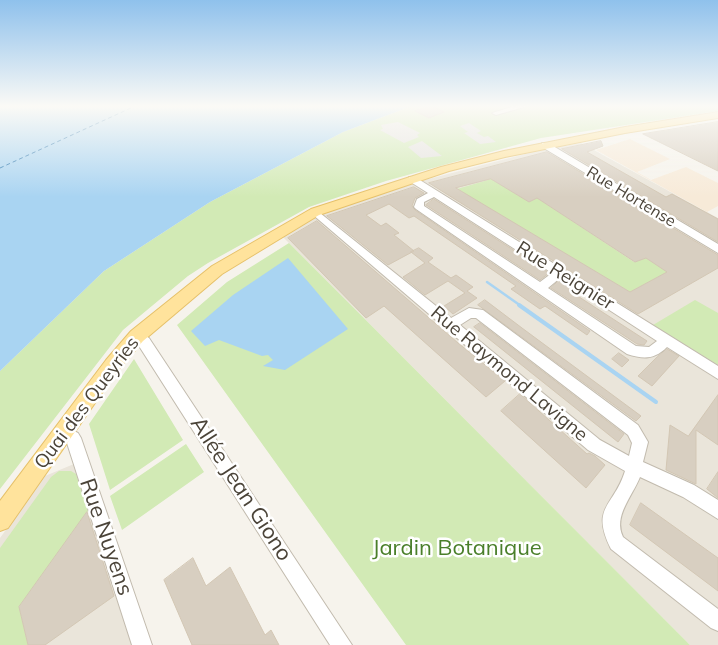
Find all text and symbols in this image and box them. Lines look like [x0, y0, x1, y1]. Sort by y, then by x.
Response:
street label: Rue Hortense [583, 163, 679, 231]
street label: Rue Reignier [512, 237, 618, 315]
street label: Rue Raymond Lavigne [426, 302, 592, 446]
street label: Quai des Queyries [30, 332, 144, 474]
street label: Allée Jean Giono [185, 412, 297, 566]
street label: Rue Nuyens [74, 475, 138, 599]
park label: Jardin Botanique [372, 535, 542, 561]

